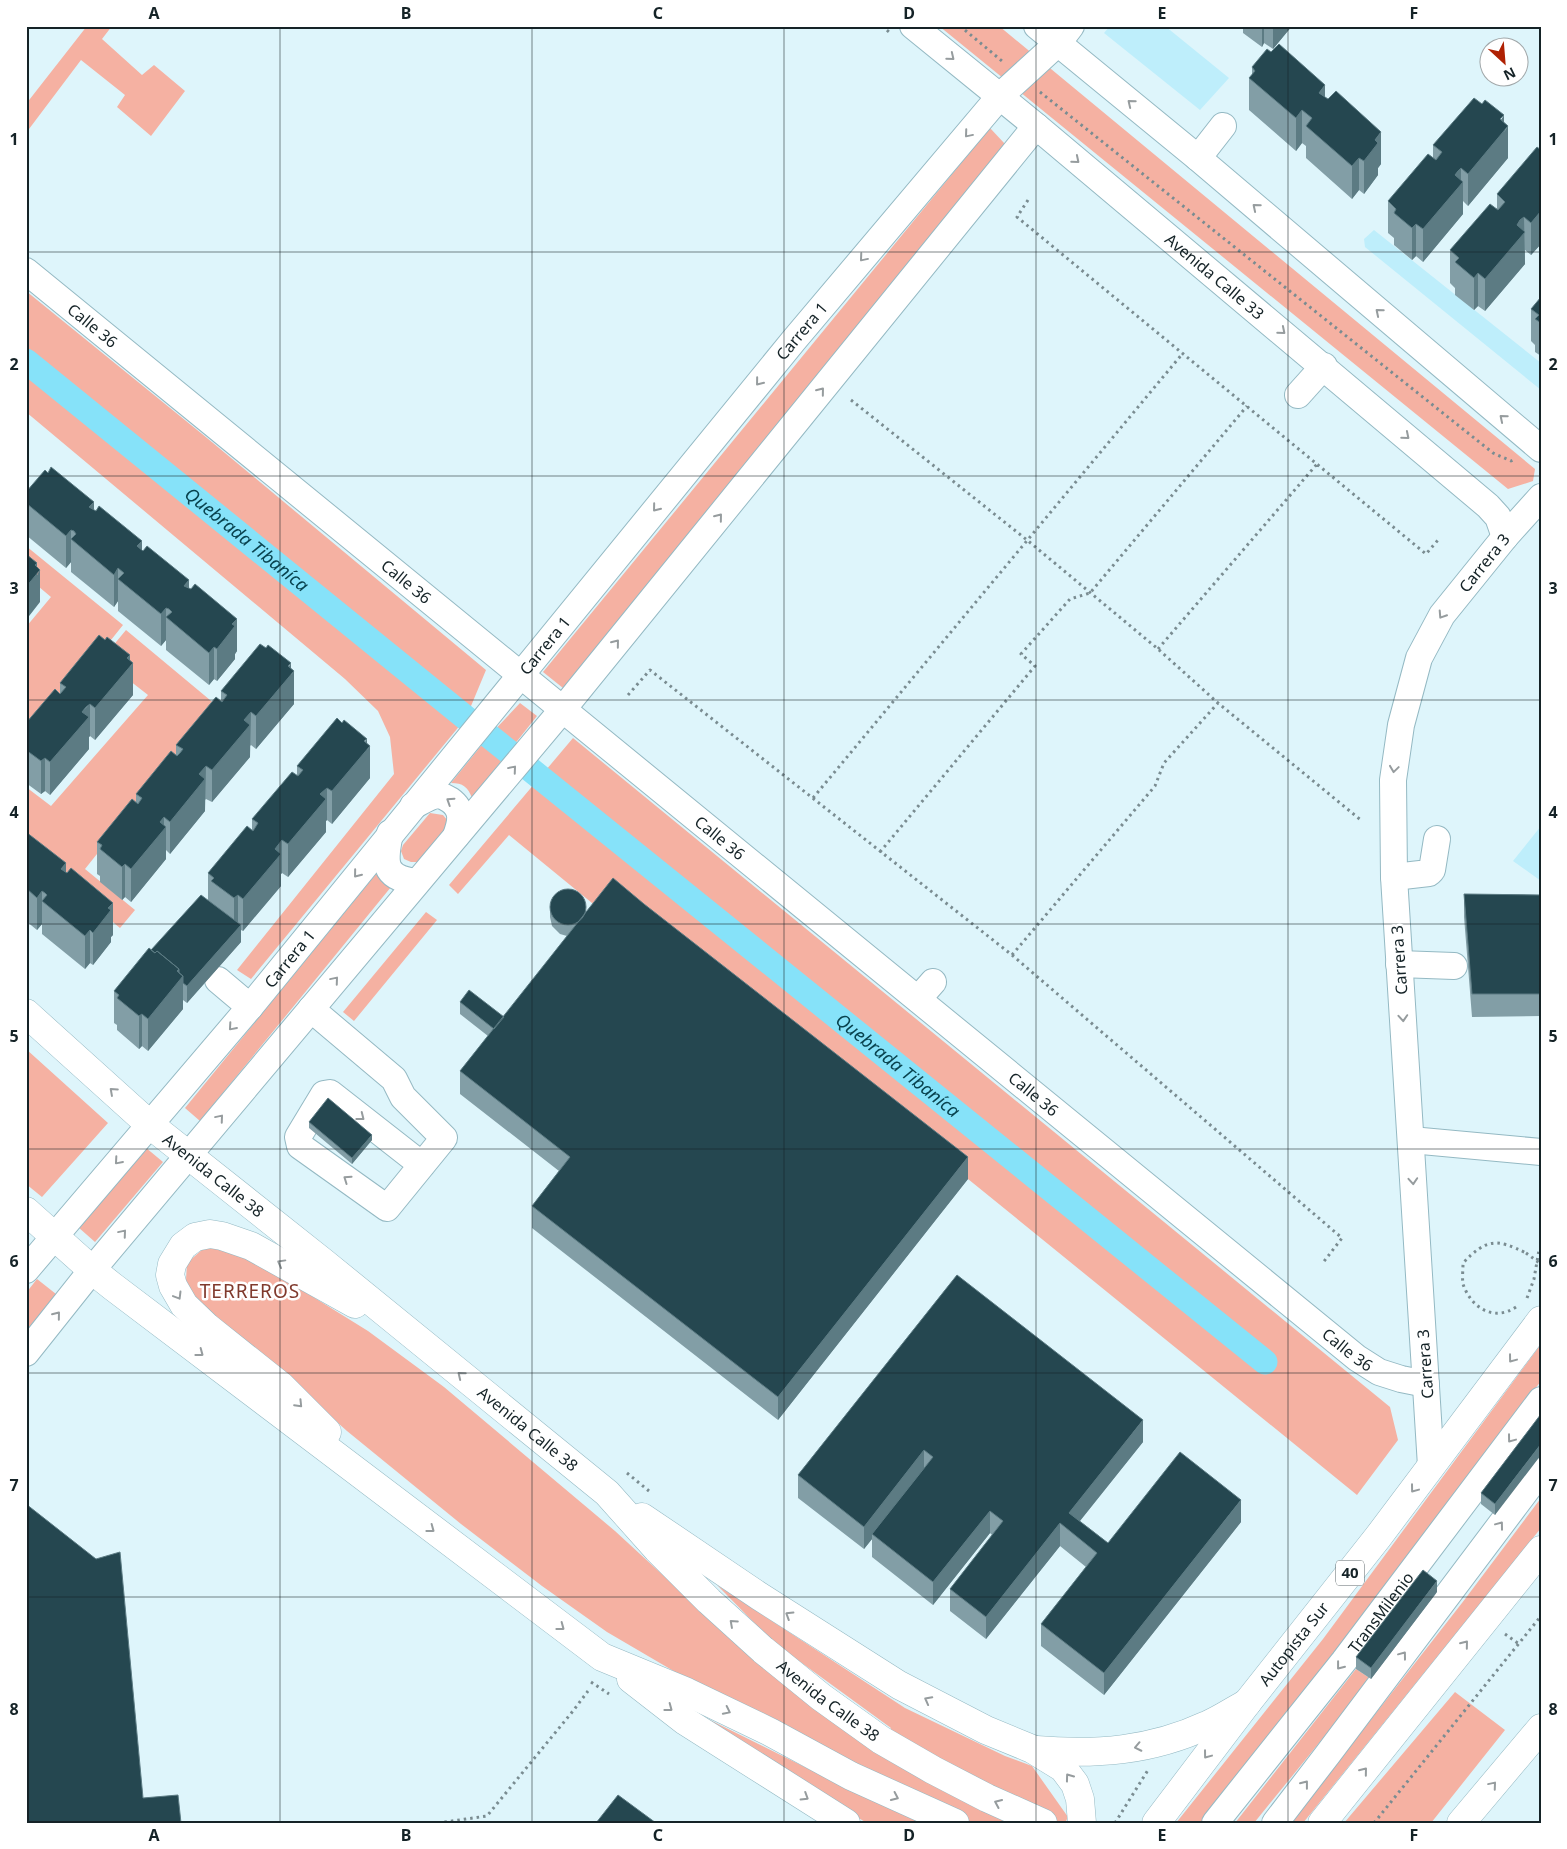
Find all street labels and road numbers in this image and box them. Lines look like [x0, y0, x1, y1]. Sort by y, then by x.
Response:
street label: Avenida Calle 33 [1160, 228, 1269, 324]
street label: Carrera 1 [771, 297, 833, 365]
street label: Calle 36 [63, 298, 122, 353]
street label: Carrera 3 [1454, 529, 1515, 597]
street label: Calle 36 [377, 554, 436, 609]
street label: Carrera 1 [514, 612, 575, 679]
street label: Calle 36 [690, 811, 750, 865]
street label: Carrera 1 [259, 925, 320, 992]
street label: Carrera 3 [1386, 925, 1412, 995]
street label: Calle 36 [1004, 1067, 1063, 1121]
street label: Avenida Calle 38 [158, 1128, 269, 1222]
street label: Calle 36 [1318, 1323, 1377, 1376]
street label: Carrera 3 [1412, 1329, 1438, 1399]
street label: Avenida Calle 38 [473, 1381, 583, 1476]
road number: 40 [1336, 1560, 1364, 1586]
street label: TransMilenio [1343, 1567, 1419, 1658]
street label: Autopista Sur [1254, 1597, 1334, 1690]
street label: Avenida Calle 38 [772, 1655, 884, 1747]

